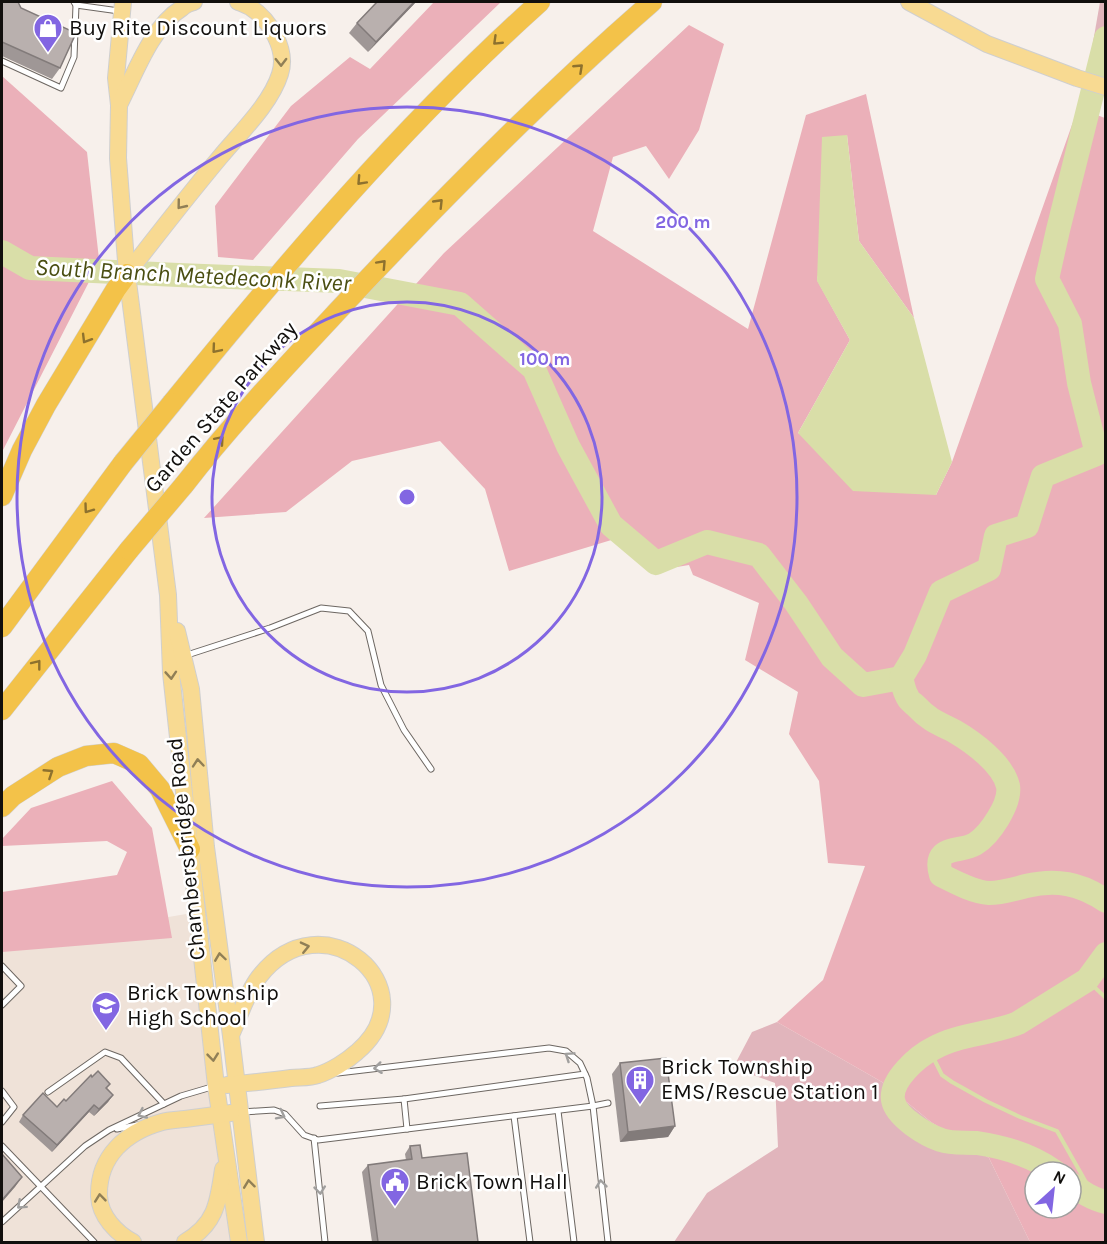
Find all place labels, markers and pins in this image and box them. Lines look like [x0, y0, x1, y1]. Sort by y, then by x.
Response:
shop icon: Buy Rite Discount Liquors [32, 12, 64, 54]
place label: Buy Rite Discount Liquors [69, 15, 327, 41]
centre of rings [397, 487, 417, 507]
place label: Brick Township High School [127, 980, 279, 1031]
school or university icon: Brick Township High School [90, 990, 122, 1032]
place label: Brick Township EMS/Rescue Station 1 [661, 1054, 879, 1105]
building icon: Brick Township EMS/Rescue Station 1 [624, 1064, 656, 1106]
public building icon: Brick Town Hall [379, 1166, 411, 1208]
place label: Brick Town Hall [416, 1169, 568, 1195]

